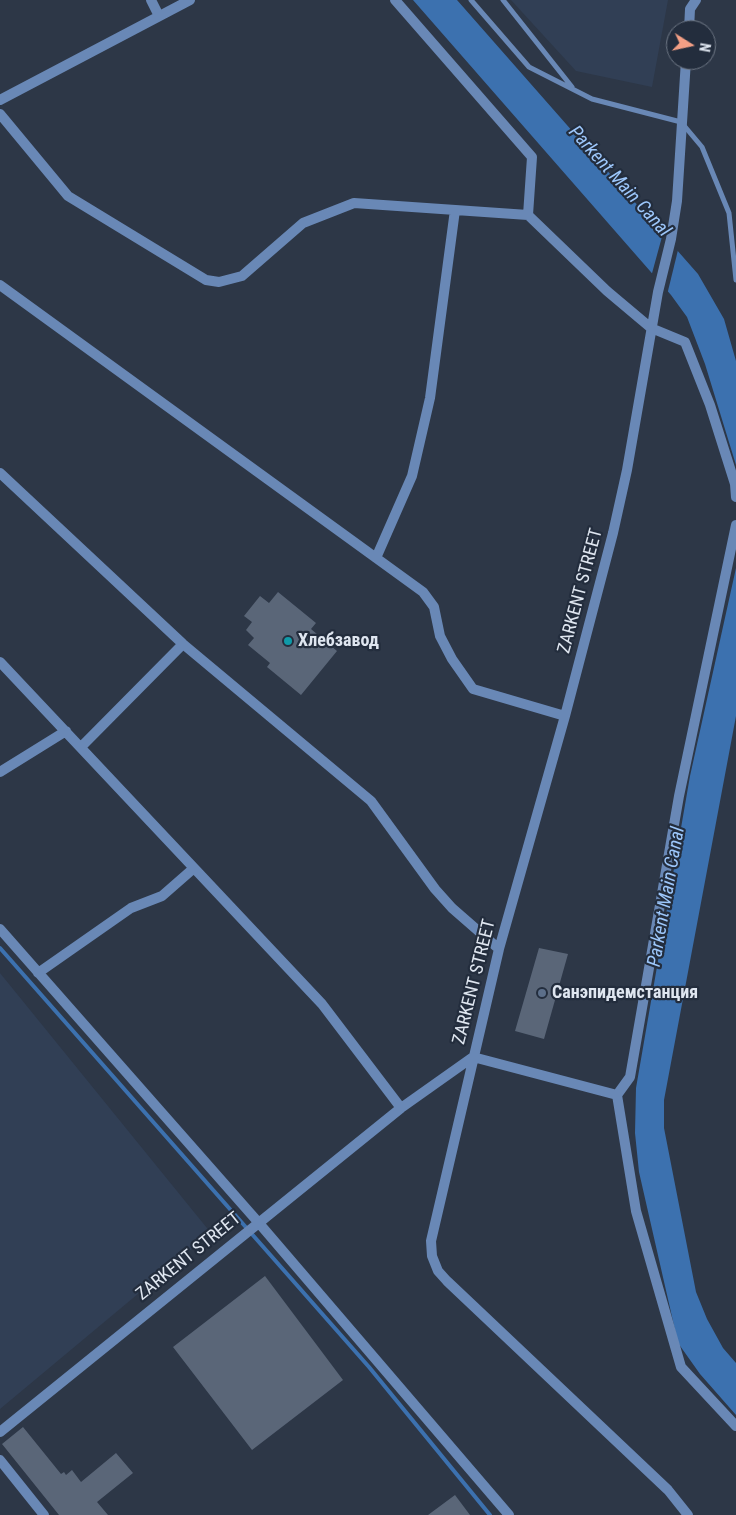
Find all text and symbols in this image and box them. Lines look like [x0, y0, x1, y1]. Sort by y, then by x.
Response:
north arrow [666, 20, 716, 70]
text: N [696, 42, 713, 53]
water label: Parkent Main Canal [563, 122, 675, 242]
street label: ZARKENT STREET [554, 526, 608, 656]
place label: Хлебзавод [298, 630, 379, 652]
marker: Хлебзавод [282, 635, 294, 647]
water label: Parkent Main Canal [643, 825, 691, 969]
street label: ZARKENT STREET [449, 917, 501, 1047]
place label: Санэпидемстанция [552, 982, 698, 1004]
marker: Санэпидемстанция [536, 987, 548, 999]
street label: ZARKENT STREET [132, 1208, 246, 1306]

